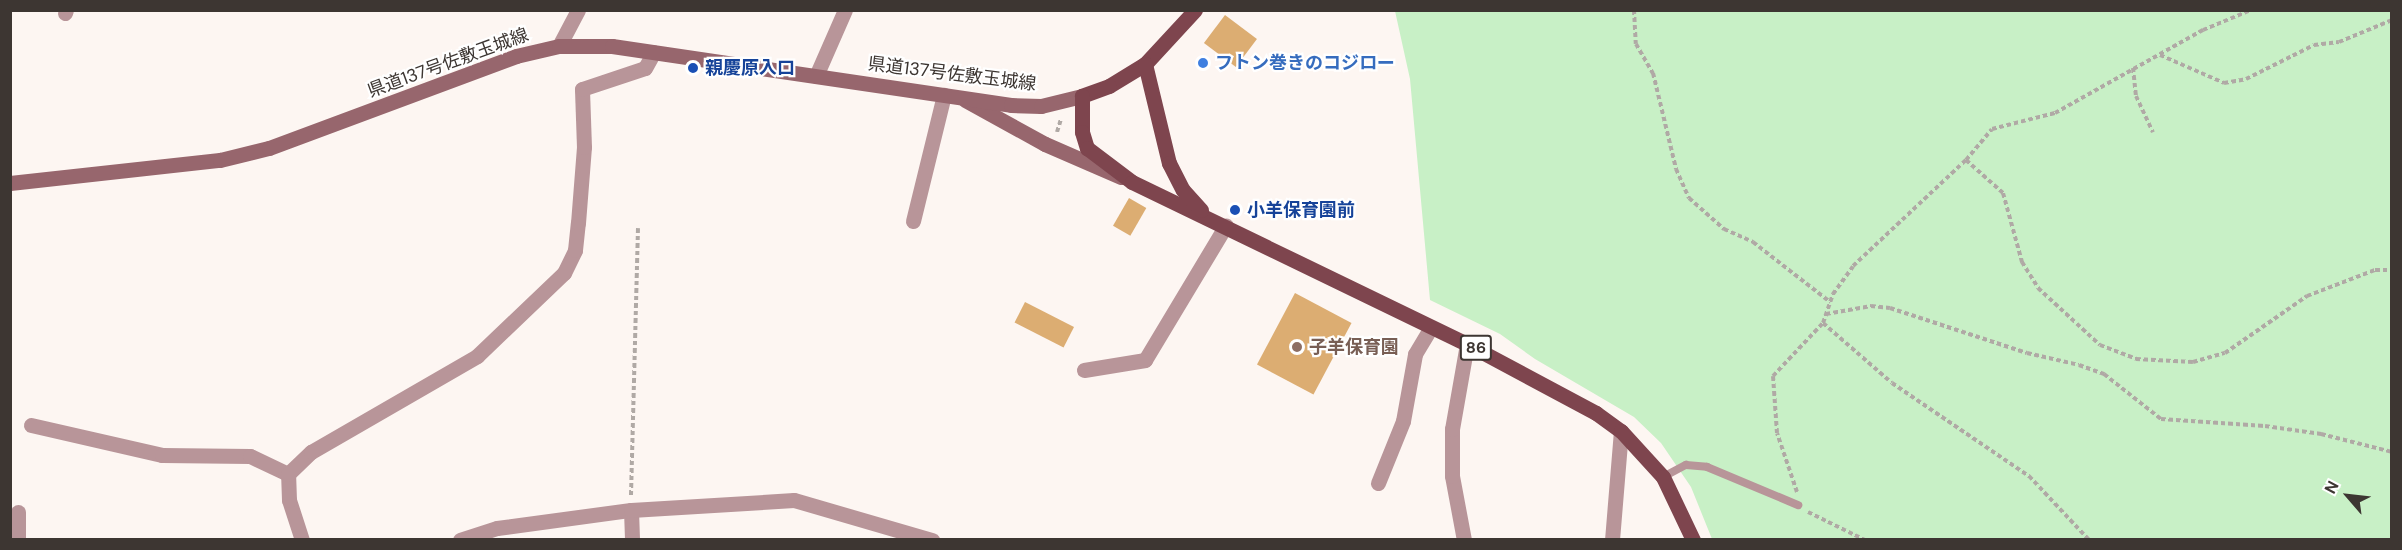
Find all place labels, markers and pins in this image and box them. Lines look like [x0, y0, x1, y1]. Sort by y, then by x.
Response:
place label: フトン巻きのコジロー [1215, 52, 1395, 74]
marker: フトン巻きのコジロー [1196, 56, 1210, 70]
place label: 親慶原入口 [705, 57, 795, 79]
marker: 親慶原入口 [686, 61, 700, 75]
place label: 小羊保育園前 [1247, 199, 1355, 221]
marker: 小羊保育園前 [1228, 203, 1242, 217]
place label: 子羊保育園 [1309, 336, 1399, 358]
marker: 子羊保育園 [1290, 340, 1304, 354]

